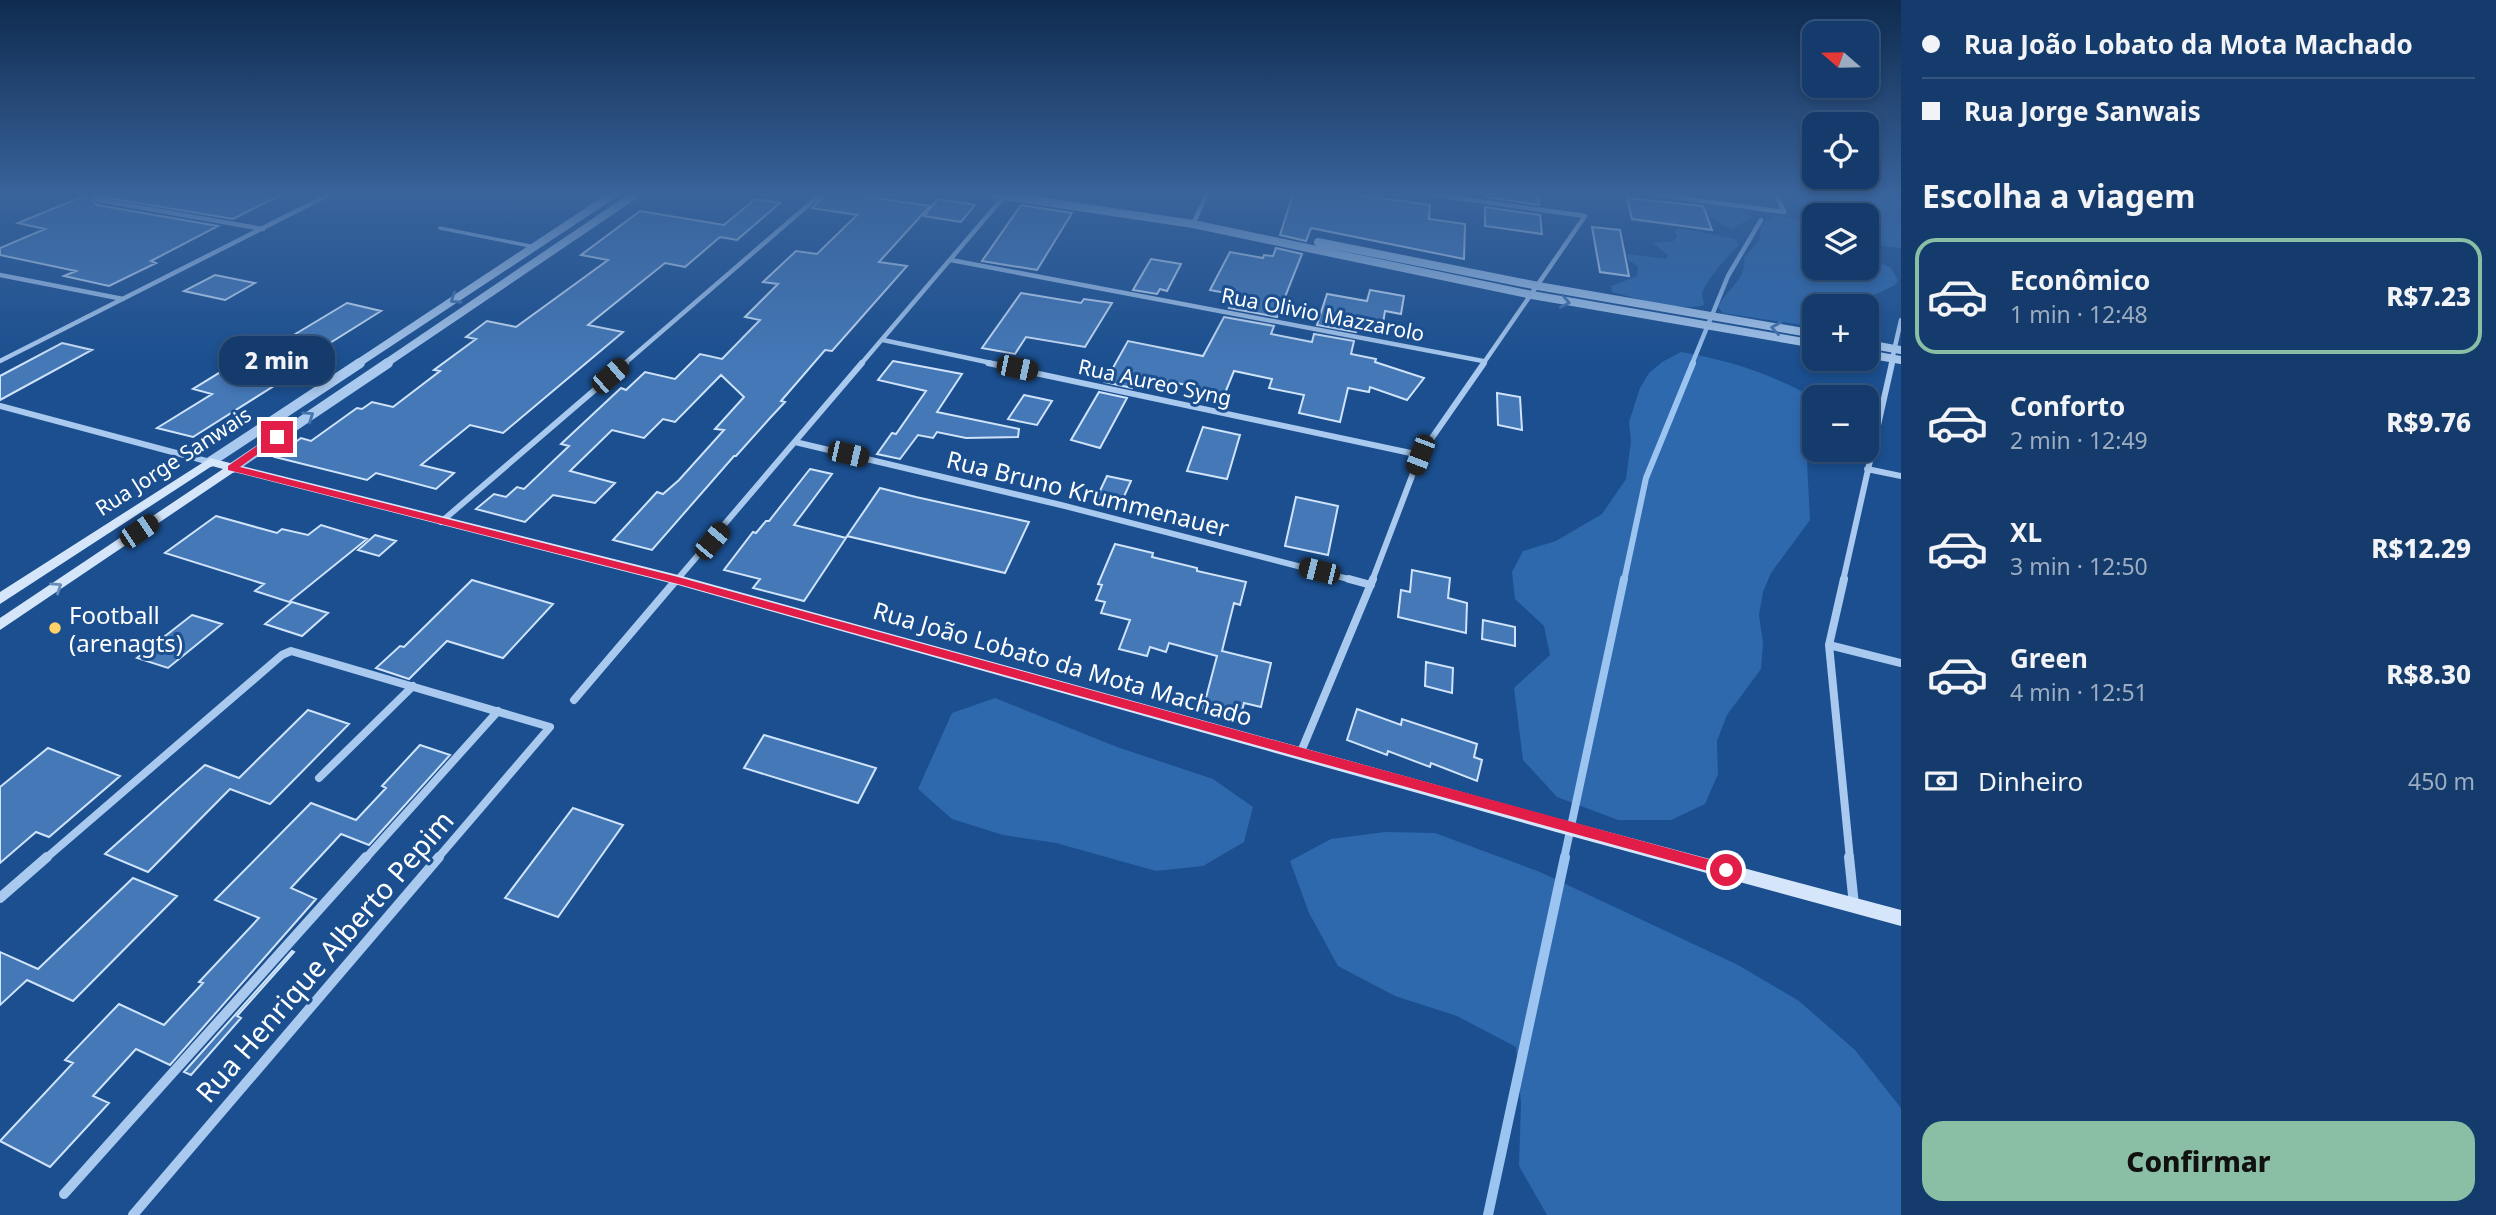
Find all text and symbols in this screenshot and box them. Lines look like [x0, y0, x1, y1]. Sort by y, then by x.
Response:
north arrow [1802, 21, 1880, 98]
map controls [1802, 21, 1879, 462]
text: Rua João Lobato da Mota Machado [1964, 26, 2413, 62]
text: Rua Jorge Sanwais [1964, 93, 2201, 129]
button: locate [1802, 112, 1879, 189]
text: Escolha a viagem [1922, 174, 2195, 217]
button: layers [1802, 203, 1879, 280]
text: Econômico [2010, 262, 2150, 298]
icon: car [1926, 265, 1989, 328]
text: R$7.23 [2386, 278, 2471, 314]
street label: Rua Olivio Mazzarolo [1219, 281, 1427, 347]
one-way arrow [450, 291, 463, 303]
one-way arrow [1559, 293, 1571, 308]
button: + [1802, 294, 1879, 371]
text: 1 min · 12:48 [2010, 298, 2148, 330]
one-way arrow [1770, 321, 1782, 336]
callout: 2 min [219, 336, 335, 384]
text: 2 min [245, 344, 309, 376]
street label: Rua Aureo Syng [1076, 352, 1234, 412]
car [995, 353, 1040, 383]
car [588, 354, 633, 398]
button: − [1802, 385, 1879, 462]
text: Conforto [2010, 388, 2125, 424]
icon: car [1926, 391, 1989, 454]
street label: Rua Jorge Sanwais [90, 400, 256, 522]
text: R$9.76 [2386, 404, 2471, 440]
one-way arrow [301, 412, 314, 424]
route end [261, 421, 293, 453]
text: 2 min · 12:49 [2010, 424, 2148, 456]
car [1403, 432, 1438, 478]
car [826, 439, 871, 469]
street label: Rua Bruno Krummenauer [943, 442, 1233, 544]
car [116, 511, 163, 551]
text: XL [2010, 514, 2042, 550]
icon: car [1926, 517, 1989, 580]
car [691, 518, 734, 564]
text: R$12.29 [2371, 530, 2471, 566]
text: 3 min · 12:50 [2010, 550, 2148, 582]
car [1297, 556, 1342, 586]
one-way arrow [49, 582, 62, 595]
street label: Rua João Lobato da Mota Machado [870, 593, 1256, 733]
place label: Football (arenagts) [69, 598, 183, 659]
marker: Football (arenagts) [47, 620, 63, 636]
text: Green [2010, 640, 2088, 676]
icon: car [1926, 643, 1989, 706]
text: R$8.30 [2386, 656, 2471, 692]
text: 4 min · 12:51 [2010, 676, 2148, 708]
icon: cash [1922, 762, 1960, 800]
text: Dinheiro [1978, 763, 2083, 799]
text: 450 m [2408, 765, 2475, 797]
street label: Rua Henrique Alberto Pepim [187, 802, 461, 1110]
route start [1710, 854, 1742, 886]
button: Confirmar [1922, 1121, 2475, 1201]

